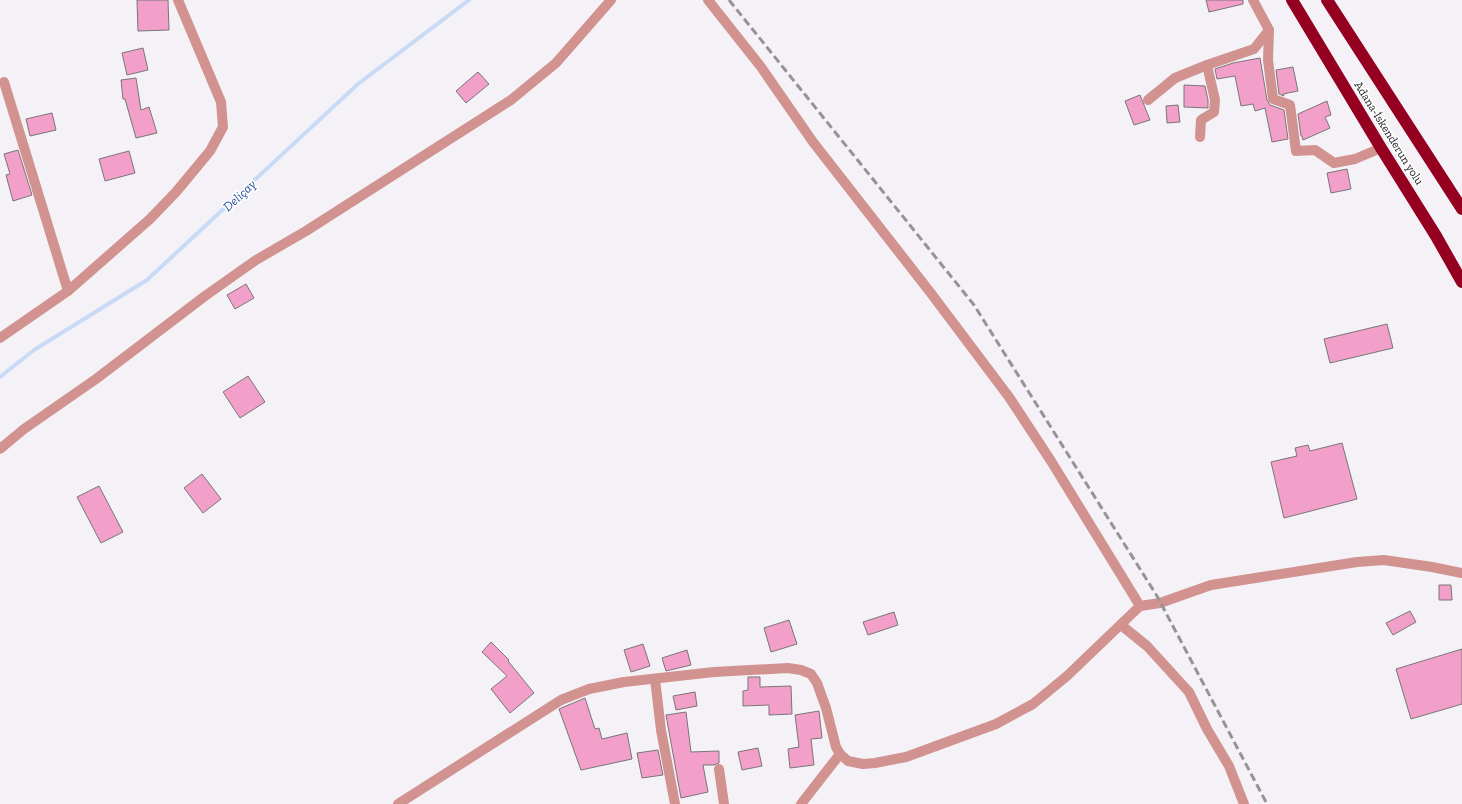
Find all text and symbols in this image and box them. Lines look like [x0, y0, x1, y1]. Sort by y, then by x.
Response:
street label: Adana-İskenderun yolu [1351, 79, 1427, 188]
water label: Deliçay [220, 176, 259, 214]

